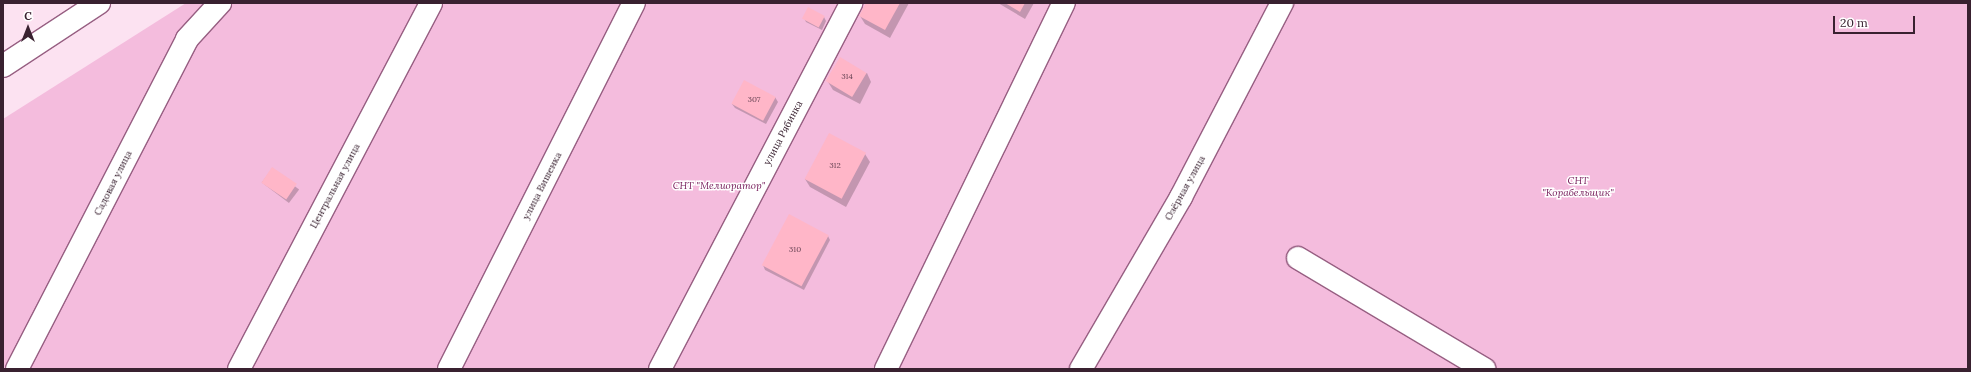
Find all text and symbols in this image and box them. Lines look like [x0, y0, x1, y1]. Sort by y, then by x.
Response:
north arrow [8, 8, 48, 48]
scale bar [1835, 8, 1917, 34]
text: С [24, 9, 32, 23]
text: 20 m [1840, 15, 1868, 30]
house number: 314 [841, 72, 853, 82]
house number: 307 [748, 95, 760, 105]
street label: улица Рябинка [761, 99, 805, 167]
street label: Центральная улица [308, 141, 362, 231]
street label: Садовая улица [92, 149, 134, 217]
street label: улица Вишенка [520, 150, 564, 222]
street label: Озёрная улица [1162, 154, 1208, 222]
house number: 312 [829, 161, 841, 171]
park label: СНТ "Корабельщик" [1542, 174, 1614, 198]
park label: СНТ "Мелиоратор" [673, 180, 765, 192]
house number: 310 [789, 245, 801, 255]

